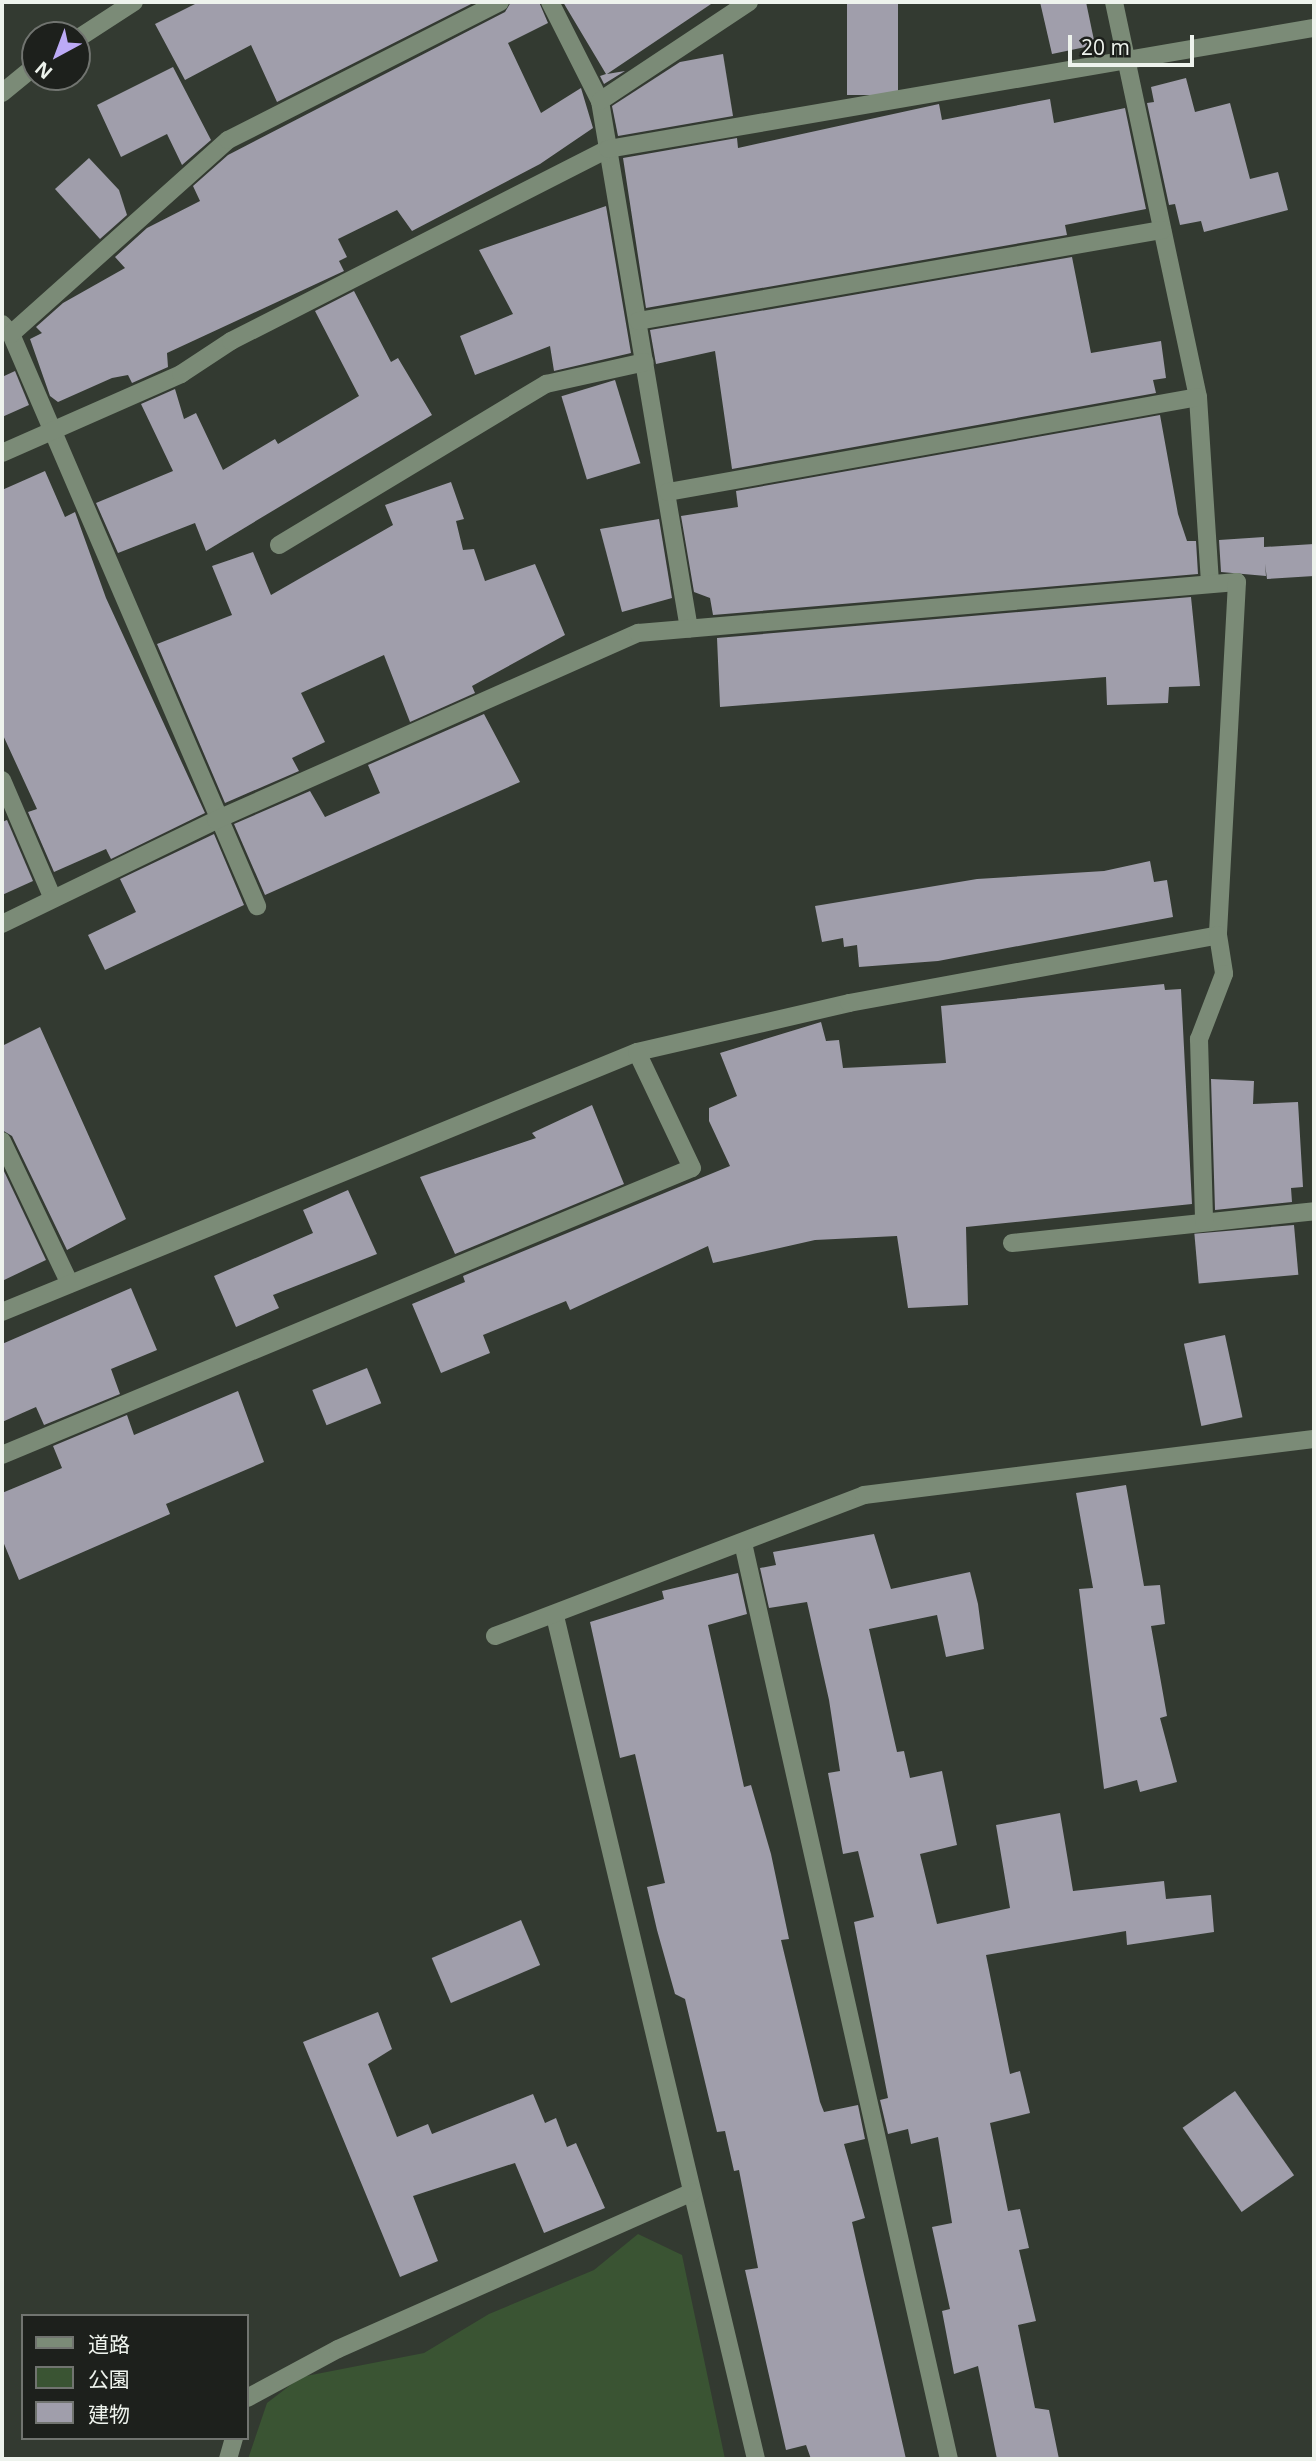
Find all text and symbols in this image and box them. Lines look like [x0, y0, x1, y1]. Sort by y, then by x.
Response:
north arrow [21, 21, 91, 91]
scale bar [1071, 21, 1197, 65]
text: 20 m [1081, 33, 1130, 61]
text: N [29, 55, 58, 85]
legend [21, 2314, 248, 2440]
text: 道路 [88, 2330, 130, 2358]
text: 公園 [88, 2365, 130, 2393]
text: 建物 [88, 2400, 130, 2428]

